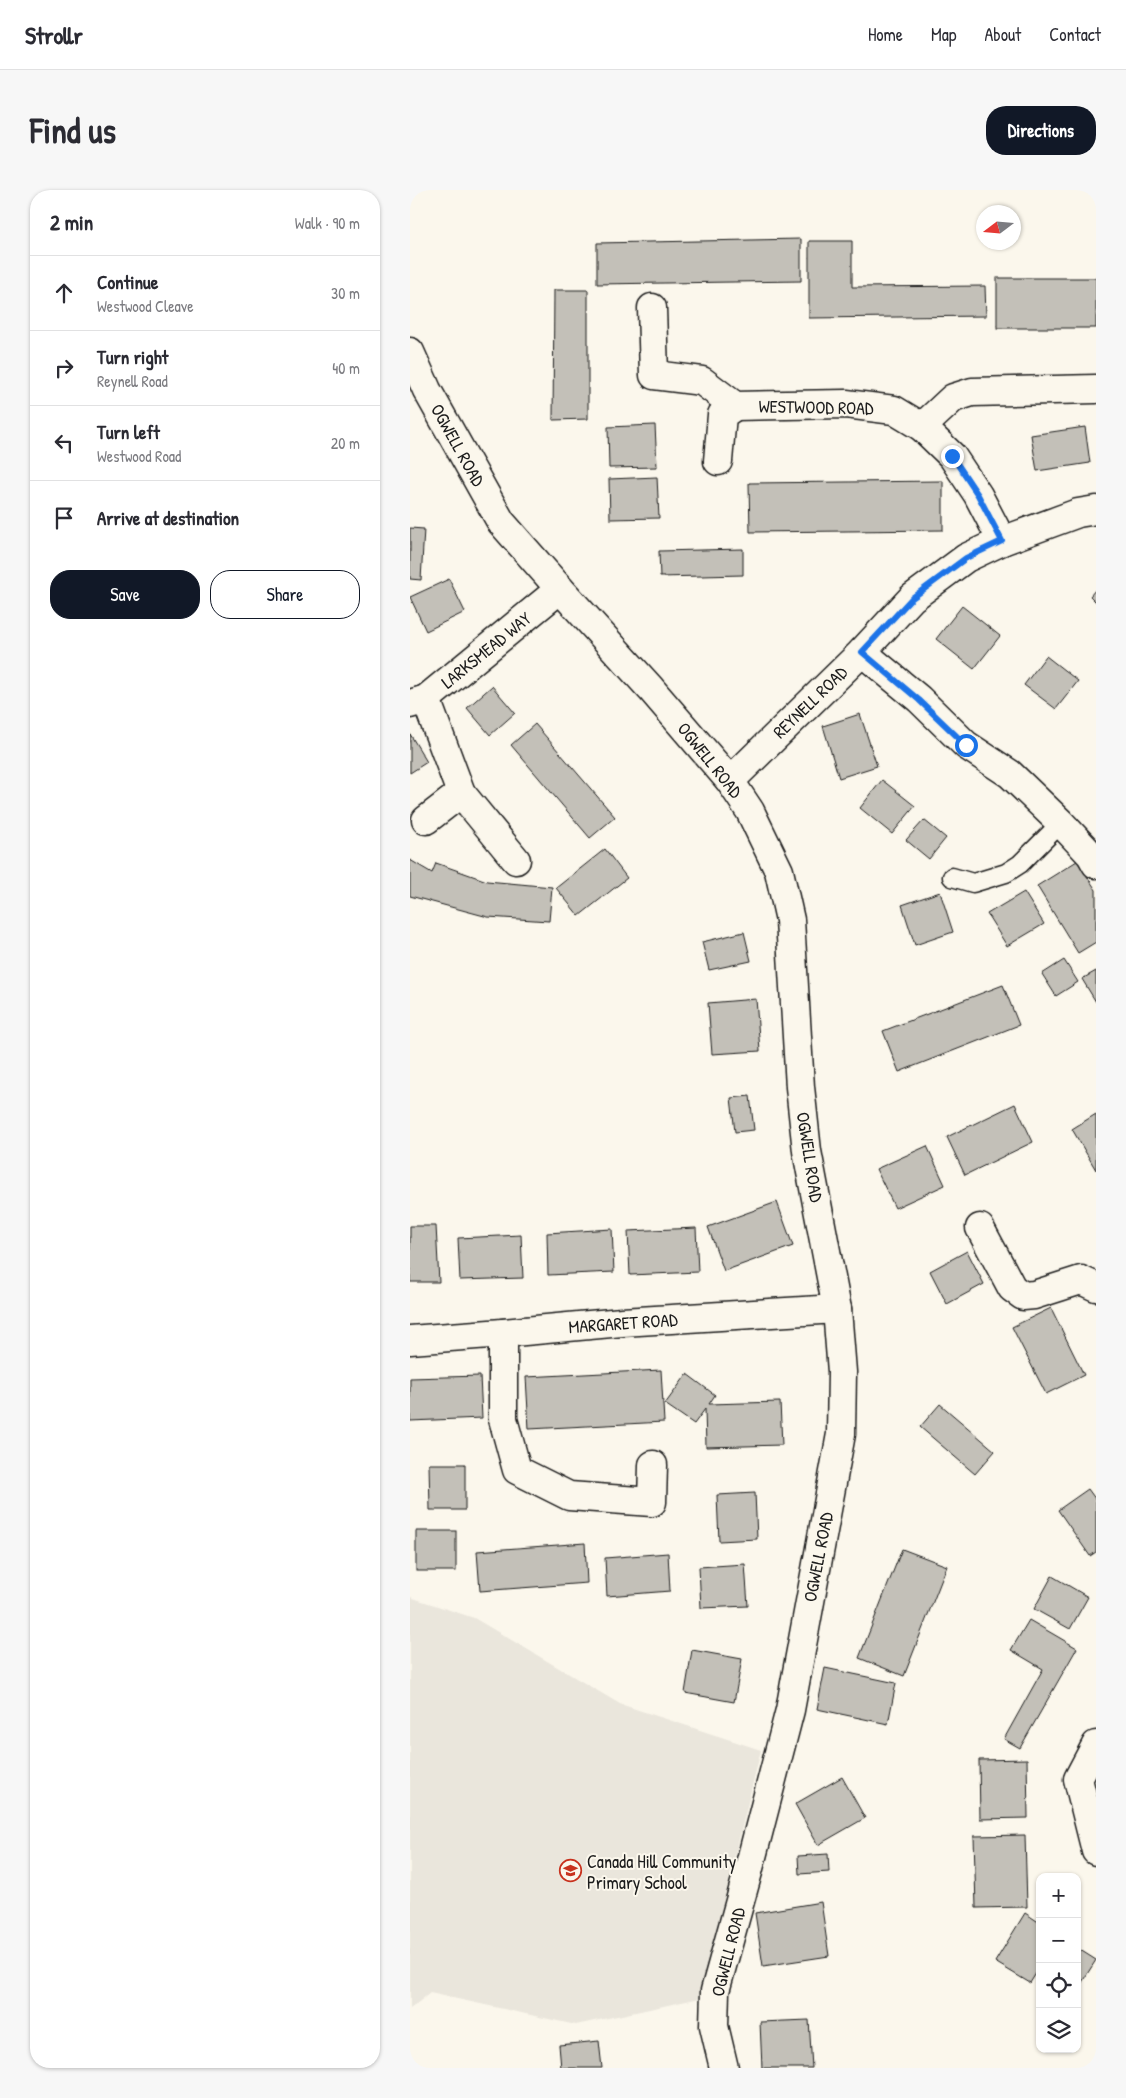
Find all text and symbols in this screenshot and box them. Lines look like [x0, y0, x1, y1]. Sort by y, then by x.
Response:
text: Strollr [25, 19, 83, 51]
text: Home [868, 22, 903, 47]
text: Map [931, 22, 956, 47]
text: About [984, 22, 1021, 47]
text: Contact [1049, 22, 1101, 47]
button: Directions [986, 106, 1096, 155]
text: Find us [30, 107, 116, 154]
north arrow [976, 205, 1021, 250]
text: 2 min [50, 208, 93, 237]
text: Walk · 90 m [295, 212, 360, 234]
text: Continue [97, 269, 158, 295]
icon: ahead [50, 279, 78, 307]
text: 30 m [331, 282, 360, 304]
text: Westwood Cleave [97, 295, 194, 317]
text: Turn right [97, 344, 168, 370]
icon: right [50, 354, 78, 382]
text: 40 m [332, 357, 360, 379]
text: Reynell Road [97, 370, 168, 392]
street label: WESTWOOD ROAD [758, 393, 874, 421]
street label: OGWELL ROAD [425, 399, 491, 491]
text: Turn left [97, 419, 160, 445]
icon: left [50, 429, 78, 457]
text: 20 m [331, 432, 360, 454]
text: Westwood Road [97, 445, 181, 467]
route end [941, 445, 964, 468]
icon: arrive [50, 504, 78, 532]
text: Arrive at destination [97, 505, 239, 531]
button: Save [50, 570, 200, 619]
button: Share [210, 570, 360, 619]
street label: LARKSMEAD WAY [436, 606, 536, 694]
street label: REYNELL ROAD [767, 660, 853, 744]
street label: OGWELL ROAD [672, 717, 749, 803]
route start [955, 734, 978, 757]
street label: OGWELL ROAD [791, 1110, 830, 1204]
street label: MARGARET ROAD [568, 1307, 679, 1339]
street label: OGWELL ROAD [797, 1510, 839, 1604]
place label: Canada Hill Community Primary School [587, 1849, 737, 1895]
school or university icon: Canada Hill Community Primary School [559, 1859, 583, 1883]
map controls [1036, 1873, 1081, 2053]
button: + [1036, 1873, 1081, 1918]
street label: OGWELL ROAD [705, 1905, 751, 1999]
button: − [1036, 1918, 1081, 1963]
button: locate [1036, 1963, 1081, 2008]
button: layers [1036, 2008, 1081, 2053]

